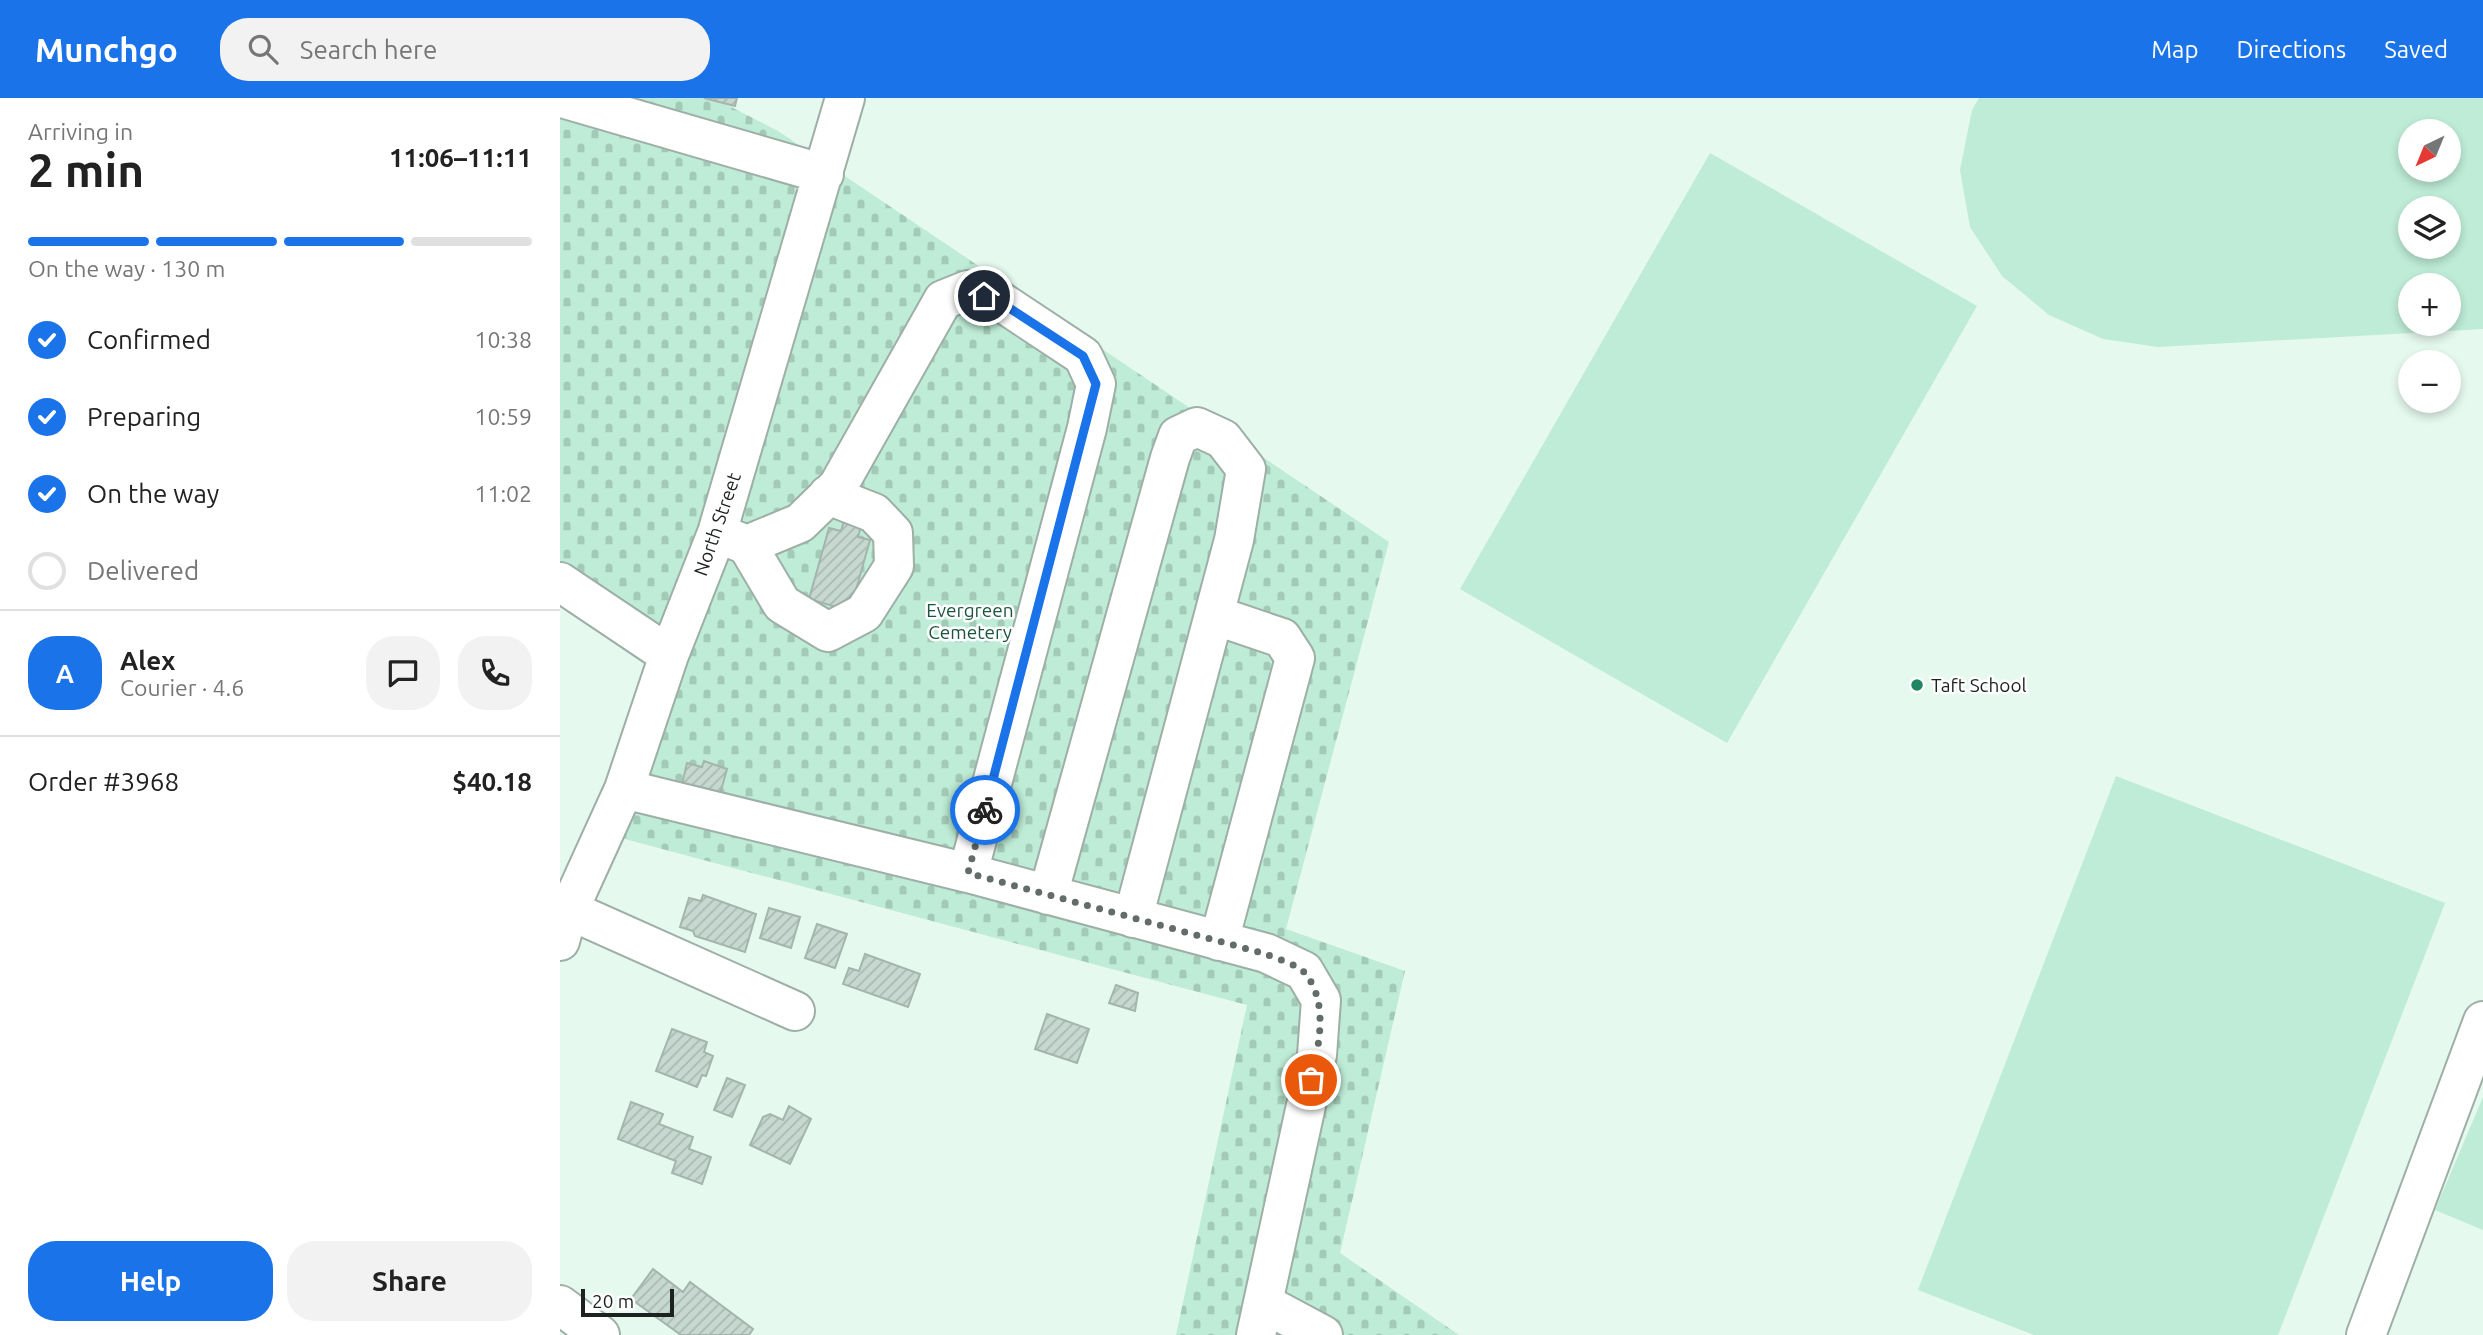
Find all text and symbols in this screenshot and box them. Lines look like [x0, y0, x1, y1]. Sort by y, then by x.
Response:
search box [220, 18, 710, 81]
icon: search [244, 30, 282, 68]
text: Munchgo [35, 31, 178, 68]
text: Search here [300, 35, 437, 64]
text: Map [2151, 36, 2198, 63]
text: Directions [2236, 36, 2346, 63]
text: Saved [2384, 36, 2448, 63]
text: Arriving in [28, 119, 133, 144]
north arrow [2398, 119, 2460, 182]
map controls [2398, 119, 2461, 413]
text: 11:06–11:11 [389, 143, 532, 172]
text: 2 min [28, 144, 144, 196]
button: layers [2398, 196, 2461, 259]
text: On the way · 130 m [28, 256, 225, 281]
pin [954, 266, 1014, 326]
button: + [2398, 273, 2461, 336]
icon: home [965, 277, 1003, 315]
icon: check [28, 321, 66, 359]
text: Confirmed [87, 325, 211, 354]
text: 10:38 [474, 327, 532, 352]
button: − [2398, 350, 2461, 413]
icon: check [28, 398, 66, 436]
text: Preparing [87, 402, 201, 431]
text: 10:59 [474, 404, 532, 429]
street label: North Street [689, 469, 745, 578]
icon: check [28, 475, 66, 513]
text: On the way [87, 479, 219, 508]
text: 11:02 [474, 481, 532, 506]
text: Delivered [87, 556, 199, 585]
park label: Evergreen Cemetery [926, 599, 1014, 643]
button: chat [366, 636, 440, 710]
button: phone [458, 636, 532, 710]
text: Alex [120, 646, 175, 675]
text: A [56, 659, 74, 688]
place label: Taft School [1931, 674, 2027, 696]
text: Courier · 4.6 [120, 675, 244, 700]
marker: Taft School [1909, 677, 1925, 693]
text: Order #3968 [28, 767, 179, 796]
text: $40.18 [452, 767, 532, 796]
courier [950, 775, 1020, 845]
icon: bike [966, 791, 1004, 829]
pin [1281, 1050, 1341, 1110]
icon: bag [1292, 1061, 1330, 1099]
button: Help [28, 1241, 273, 1321]
button: Share [287, 1241, 532, 1321]
scale bar [581, 1286, 674, 1318]
text: 20 m [592, 1290, 634, 1312]

